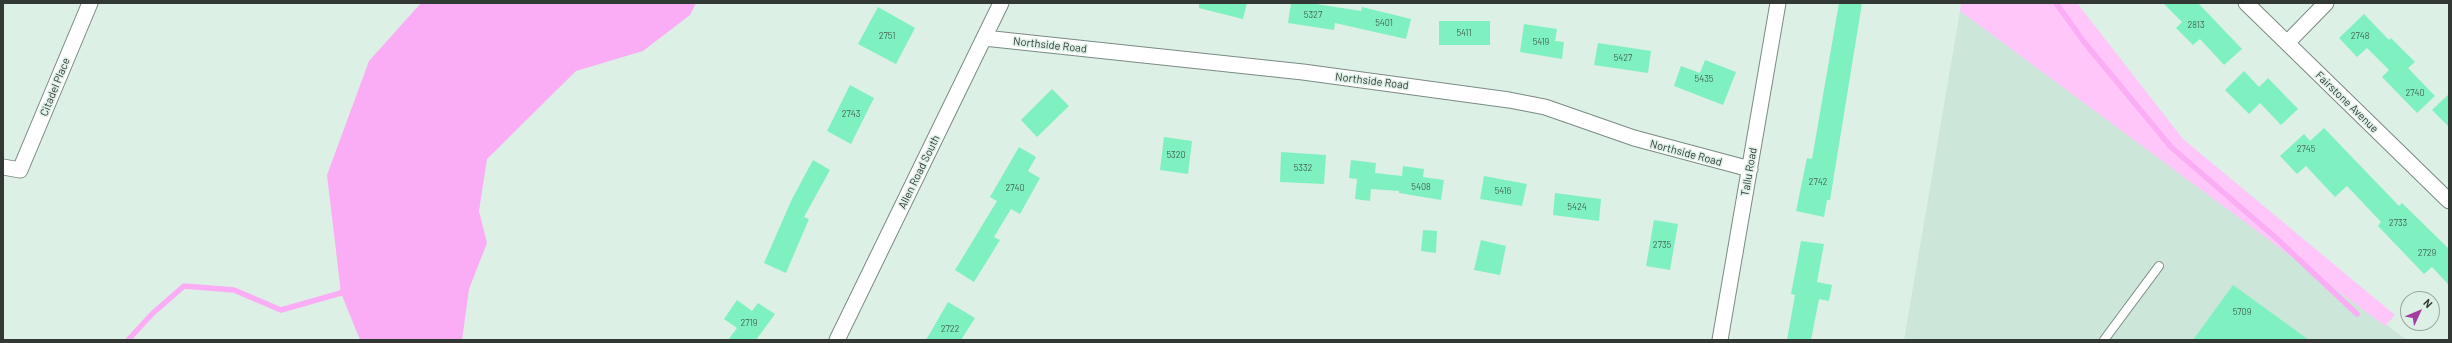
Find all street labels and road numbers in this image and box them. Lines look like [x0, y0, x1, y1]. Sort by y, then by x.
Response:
street label: Northside Road [1013, 35, 1087, 55]
street label: Citadel Place [37, 56, 73, 118]
street label: Fairstone Avenue [2313, 69, 2381, 135]
street label: Northside Road [1334, 70, 1410, 92]
street label: Allen Road South [895, 133, 943, 211]
street label: Northside Road [1649, 137, 1723, 169]
street label: Tallu Road [1738, 147, 1760, 197]

